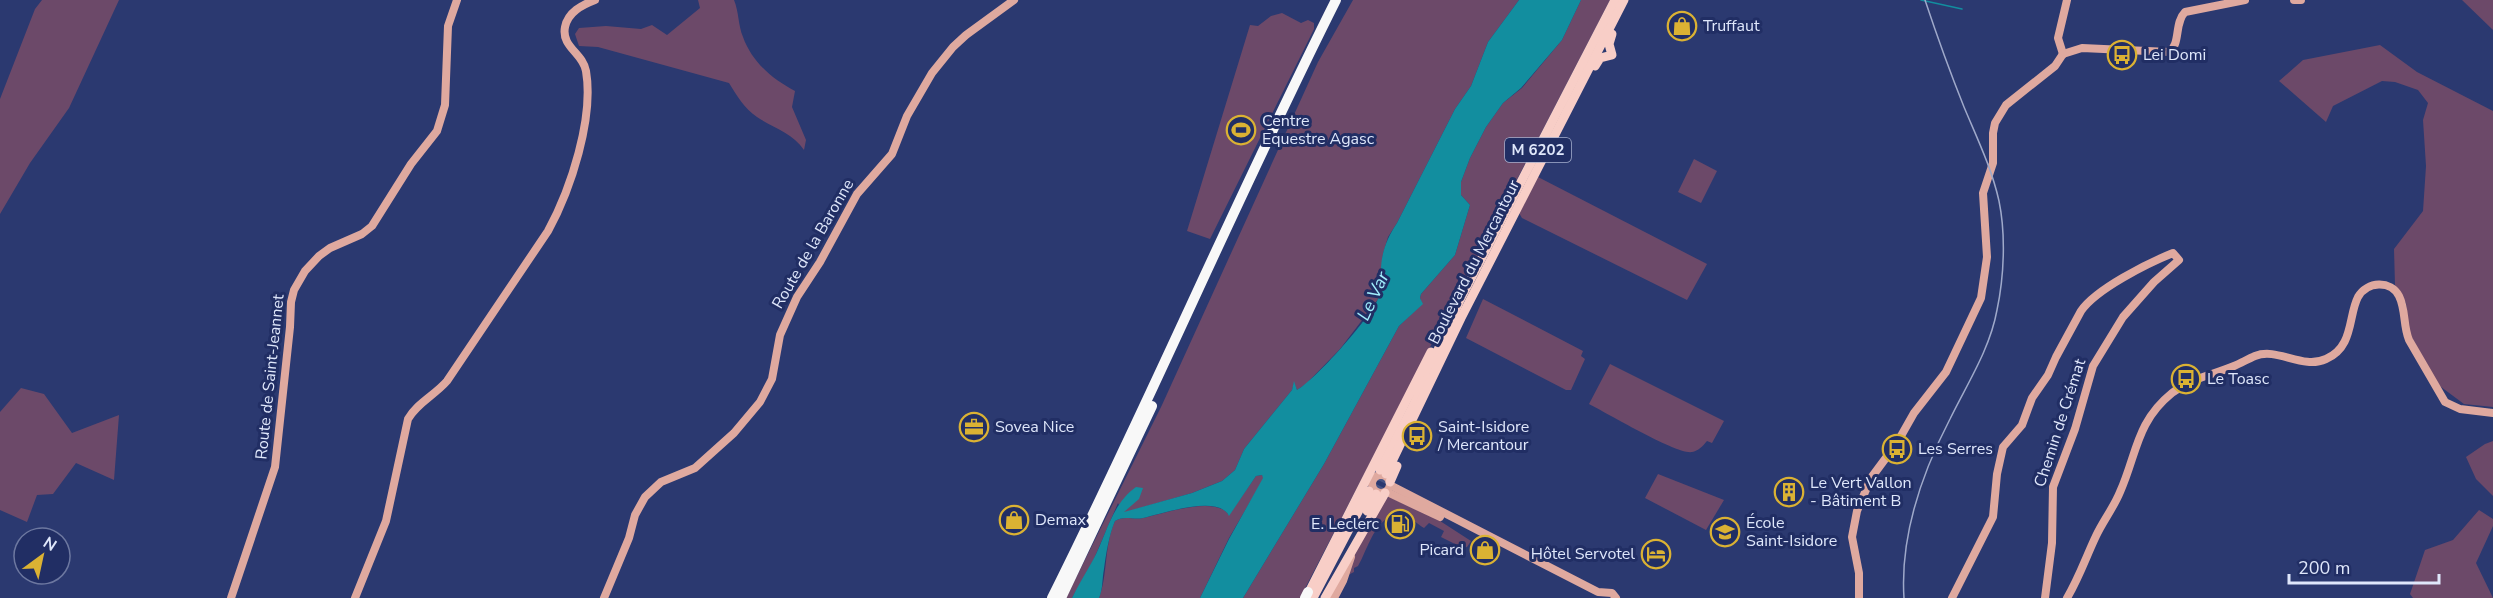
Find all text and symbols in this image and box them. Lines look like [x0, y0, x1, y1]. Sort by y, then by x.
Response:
shop icon: Truffaut [1666, 10, 1698, 42]
place label: Truffaut [1703, 15, 1760, 37]
bus stop icon: Lei Domi [2106, 39, 2138, 71]
place label: Lei Domi [2143, 44, 2206, 66]
place label: Centre Equestre Agasc [1262, 110, 1375, 150]
sports icon: Centre Equestre Agasc [1225, 114, 1257, 146]
road number: M 6202 [1505, 138, 1571, 162]
street label: Route de la Baronne [767, 175, 859, 313]
street label: Boulevard du Mercantour [1423, 176, 1525, 348]
water label: Le Var [1351, 267, 1395, 324]
street label: Route de Saint-Jeannet [250, 293, 290, 461]
street label: Chemin de Crémat [2029, 356, 2091, 490]
bus stop icon: Le Toasc [2170, 363, 2202, 395]
place label: Le Toasc [2207, 368, 2270, 390]
office icon: Sovea Nice [958, 411, 990, 443]
place label: Sovea Nice [995, 416, 1074, 438]
place label: Saint-Isidore / Mercantour [1437, 416, 1529, 456]
bus stop icon: Saint-Isidore / Mercantour [1401, 420, 1433, 452]
bus stop icon: Les Serres [1881, 433, 1913, 465]
place label: Les Serres [1918, 438, 1993, 460]
place label: Le Vert Vallon - Bâtiment B [1810, 472, 1912, 512]
building icon: Le Vert Vallon - Bâtiment B [1773, 476, 1805, 508]
shop icon: Demax [998, 504, 1030, 536]
fuel station icon: E. Leclerc [1384, 508, 1416, 540]
place label: Demax [1035, 509, 1087, 531]
place label: École Saint-Isidore [1746, 512, 1837, 552]
place label: E. Leclerc [1311, 513, 1380, 535]
school or university icon: École Saint-Isidore [1709, 516, 1741, 548]
north arrow [12, 526, 72, 586]
text: N [39, 532, 61, 557]
shop icon: Picard [1469, 534, 1501, 566]
hotel icon: Hôtel Servotel [1640, 538, 1672, 570]
place label: Picard [1419, 539, 1464, 561]
place label: Hôtel Servotel [1531, 543, 1635, 565]
scale bar [2289, 547, 2439, 585]
text: 200 m [2298, 556, 2350, 580]

